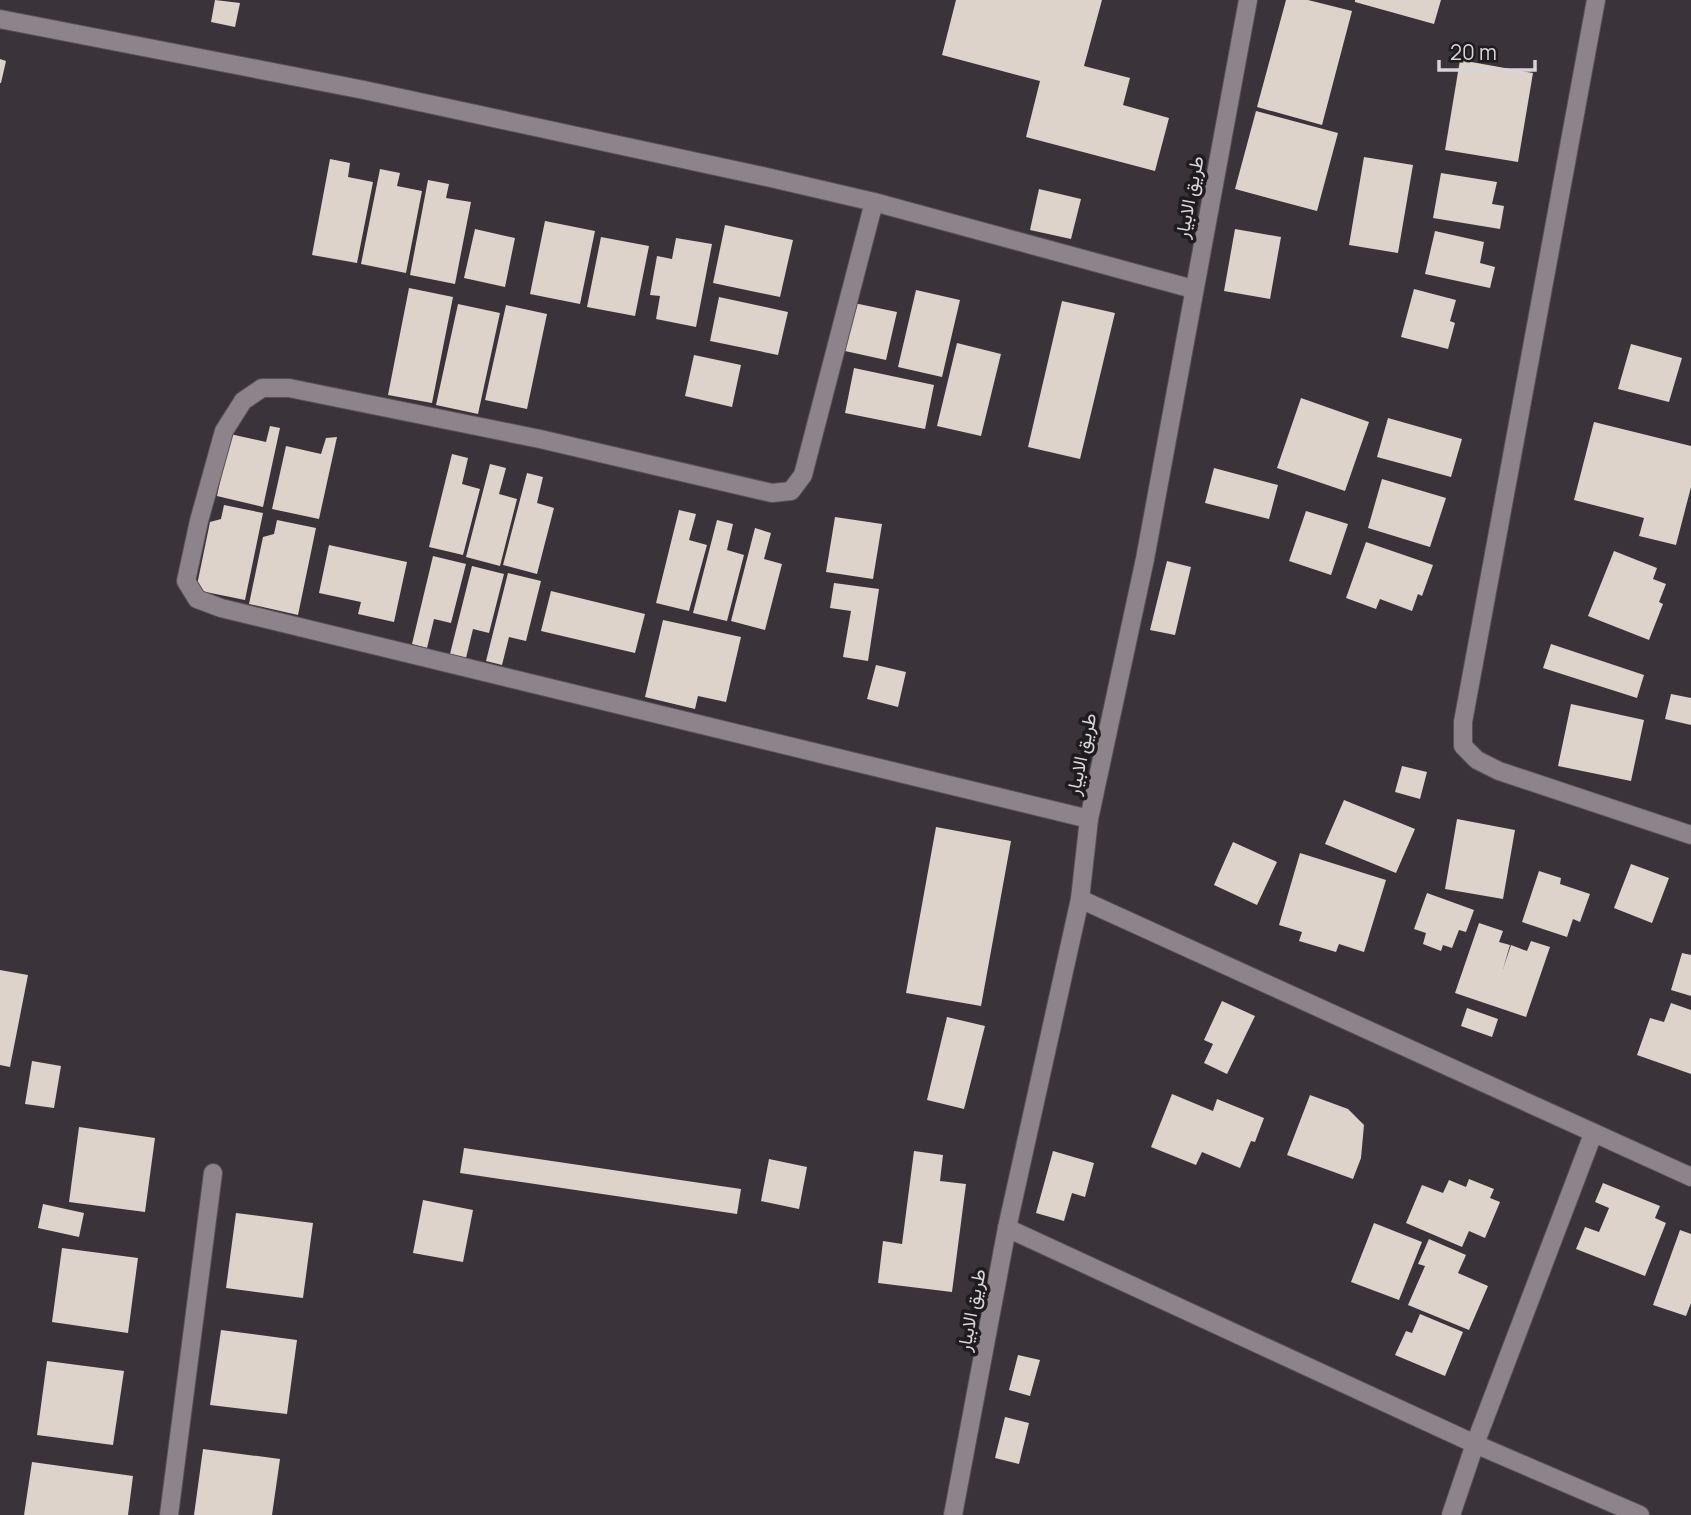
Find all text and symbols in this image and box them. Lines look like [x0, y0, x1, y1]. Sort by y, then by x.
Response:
scale bar [1439, 28, 1535, 72]
text: 20 m [1450, 38, 1497, 66]
street label: طريق الابيار [1168, 154, 1210, 241]
street label: طريق الابيار [1059, 711, 1102, 798]
street label: طريق الابيار [950, 1267, 992, 1354]

